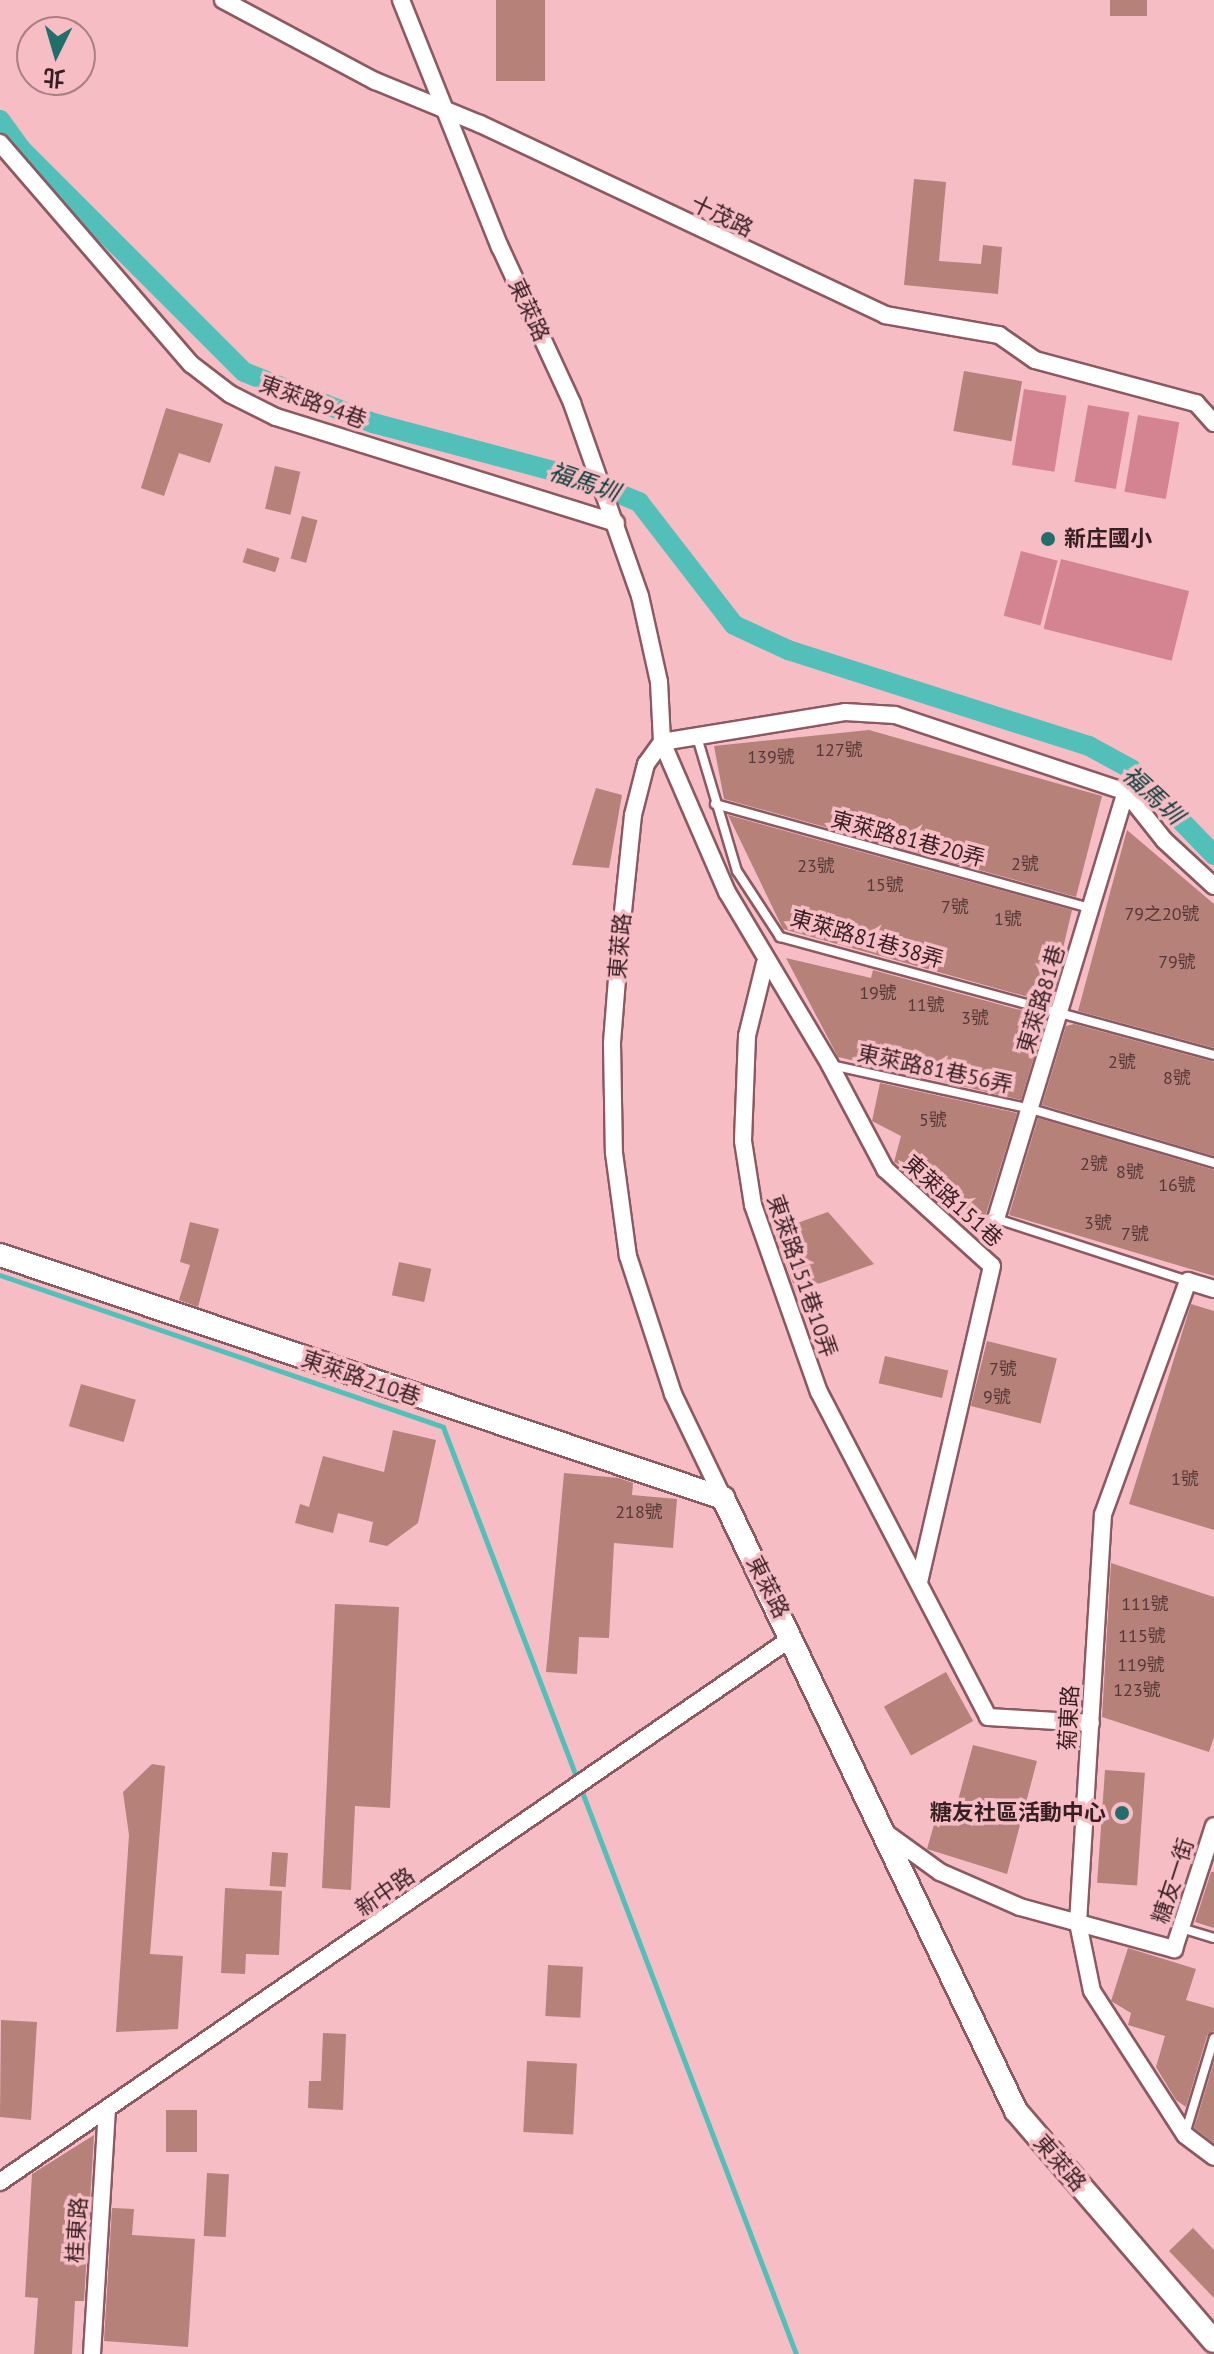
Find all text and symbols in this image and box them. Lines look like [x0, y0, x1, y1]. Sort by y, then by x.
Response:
north arrow [16, 16, 96, 96]
text: 北 [42, 63, 66, 93]
street label: 十茂路 [687, 190, 757, 242]
street label: 東萊路 [503, 275, 555, 345]
street label: 東萊路94巷 [256, 370, 370, 434]
water label: 福馬圳 [545, 457, 623, 507]
place label: 新庄國小 [1064, 526, 1152, 552]
marker: 新庄國小 [1039, 530, 1057, 548]
house number: 127號 [815, 739, 863, 761]
house number: 139號 [747, 746, 795, 768]
water label: 福馬圳 [1117, 760, 1189, 830]
street label: 東萊路81巷20弄 [828, 806, 988, 872]
house number: 2號 [1011, 853, 1039, 875]
house number: 23號 [797, 855, 835, 877]
house number: 15號 [866, 874, 904, 896]
house number: 7號 [941, 896, 969, 918]
house number: 79之20號 [1124, 903, 1200, 925]
street label: 東萊路81巷38弄 [787, 905, 947, 973]
house number: 1號 [994, 908, 1022, 930]
street label: 東萊路 [604, 912, 636, 980]
street label: 東萊路81巷 [1012, 942, 1070, 1056]
house number: 79號 [1158, 951, 1196, 973]
house number: 19號 [859, 982, 897, 1004]
house number: 11號 [907, 994, 945, 1016]
house number: 3號 [961, 1007, 989, 1029]
street label: 東萊路81巷56弄 [855, 1040, 1015, 1098]
house number: 2號 [1108, 1051, 1136, 1073]
house number: 8號 [1163, 1067, 1191, 1089]
house number: 5號 [919, 1109, 947, 1131]
street label: 東萊路151巷 [898, 1150, 1008, 1252]
house number: 2號 [1080, 1153, 1108, 1175]
house number: 8號 [1116, 1161, 1144, 1183]
house number: 16號 [1158, 1174, 1196, 1196]
street label: 東萊路151巷10弄 [762, 1191, 842, 1361]
house number: 3號 [1084, 1212, 1112, 1234]
house number: 7號 [1121, 1223, 1149, 1245]
street label: 東萊路210巷 [298, 1345, 424, 1411]
house number: 7號 [989, 1358, 1017, 1380]
house number: 9號 [983, 1386, 1011, 1408]
house number: 1號 [1171, 1468, 1199, 1490]
house number: 218號 [615, 1501, 663, 1523]
street label: 東萊路 [741, 1552, 795, 1622]
house number: 111號 [1121, 1593, 1169, 1615]
house number: 115號 [1118, 1625, 1166, 1647]
house number: 119號 [1117, 1654, 1165, 1676]
house number: 123號 [1113, 1679, 1161, 1701]
street label: 菊東路 [1054, 1684, 1084, 1752]
place label: 糖友社區活動中心 [930, 1800, 1106, 1826]
marker: 糖友社區活動中心 [1113, 1804, 1131, 1822]
street label: 糖友一街 [1147, 1835, 1199, 1927]
street label: 新中路 [350, 1862, 420, 1922]
street label: 東萊路 [1028, 2129, 1092, 2197]
street label: 桂東路 [62, 2196, 92, 2264]

